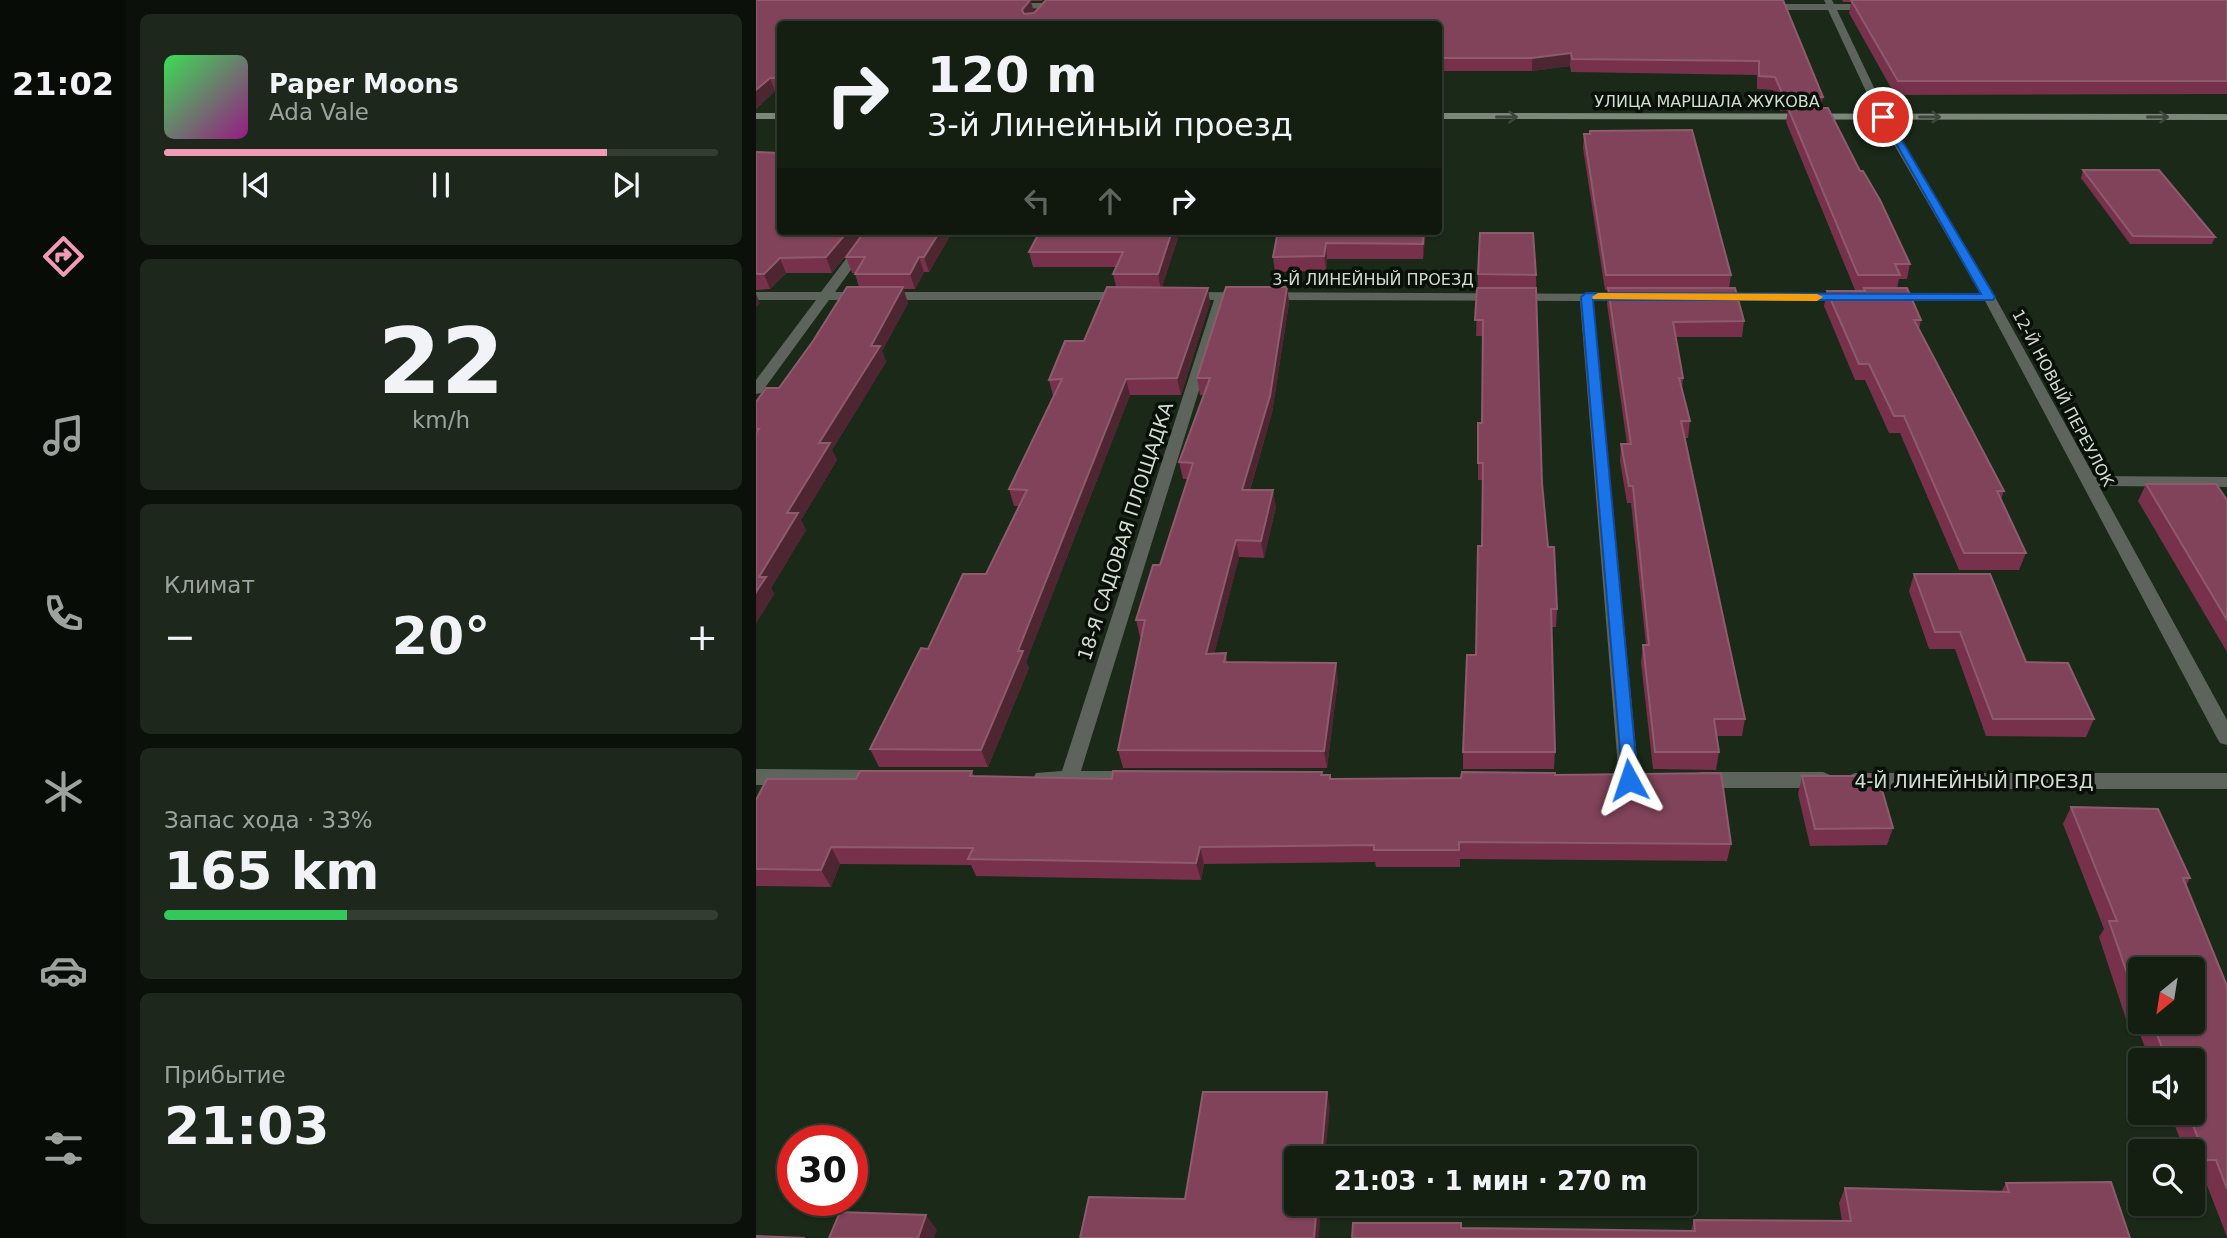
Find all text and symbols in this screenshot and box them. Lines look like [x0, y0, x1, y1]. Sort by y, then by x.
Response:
text: 120 m [927, 47, 1097, 104]
icon: right [812, 49, 903, 140]
text: 21:02 [12, 65, 114, 103]
text: Paper Moons [269, 69, 459, 99]
pin [1853, 87, 1913, 147]
street label: УЛИЦА МАРШАЛА ЖУКОВА [1594, 92, 1820, 111]
icon: arrive [1864, 98, 1902, 136]
text: Ada Vale [269, 99, 369, 125]
text: 3-й Линейный проезд [927, 106, 1293, 144]
one-way arrow [1495, 110, 1518, 124]
one-way arrow [1918, 110, 1941, 124]
one-way arrow [2146, 110, 2169, 124]
icon: previous [237, 166, 275, 204]
icon: pause [422, 166, 460, 204]
icon: next [607, 166, 645, 204]
icon: left [1018, 182, 1056, 220]
icon: ahead [1091, 182, 1129, 220]
icon: right [1164, 182, 1202, 220]
icon: directions [39, 232, 88, 281]
street label: 3-Й ЛИНЕЙНЫЙ ПРОЕЗД [1272, 270, 1474, 289]
street label: 12-Й НОВЫЙ ПЕРЕУЛОК [2008, 306, 2118, 490]
text: 22 [378, 309, 504, 414]
street label: 18-Я САДОВАЯ ПЛОЩАДКА [1073, 399, 1177, 663]
text: km/h [412, 407, 470, 433]
icon: music [39, 411, 88, 460]
text: Климат [164, 572, 255, 598]
icon: phone [39, 589, 88, 638]
text: 20° [392, 606, 490, 666]
text: − [164, 615, 196, 659]
text: + [686, 615, 718, 659]
position arrow [1592, 743, 1666, 817]
icon: climate [39, 767, 88, 816]
street label: 4-Й ЛИНЕЙНЫЙ ПРОЕЗД [1854, 770, 2094, 792]
text: Запас хода · 33% [164, 807, 373, 833]
text: 165 km [164, 841, 379, 901]
icon: car [39, 946, 88, 995]
north arrow [2128, 957, 2205, 1034]
map controls [2128, 957, 2205, 1216]
button: sound [2128, 1048, 2205, 1125]
text: Прибытие [164, 1062, 286, 1088]
text: 21:03 [164, 1096, 330, 1156]
icon: filters [39, 1124, 88, 1173]
speed limit sign: 30 [777, 1125, 868, 1216]
button: search [2128, 1139, 2205, 1216]
text: 21:03 · 1 мин · 270 m [1334, 1166, 1647, 1196]

